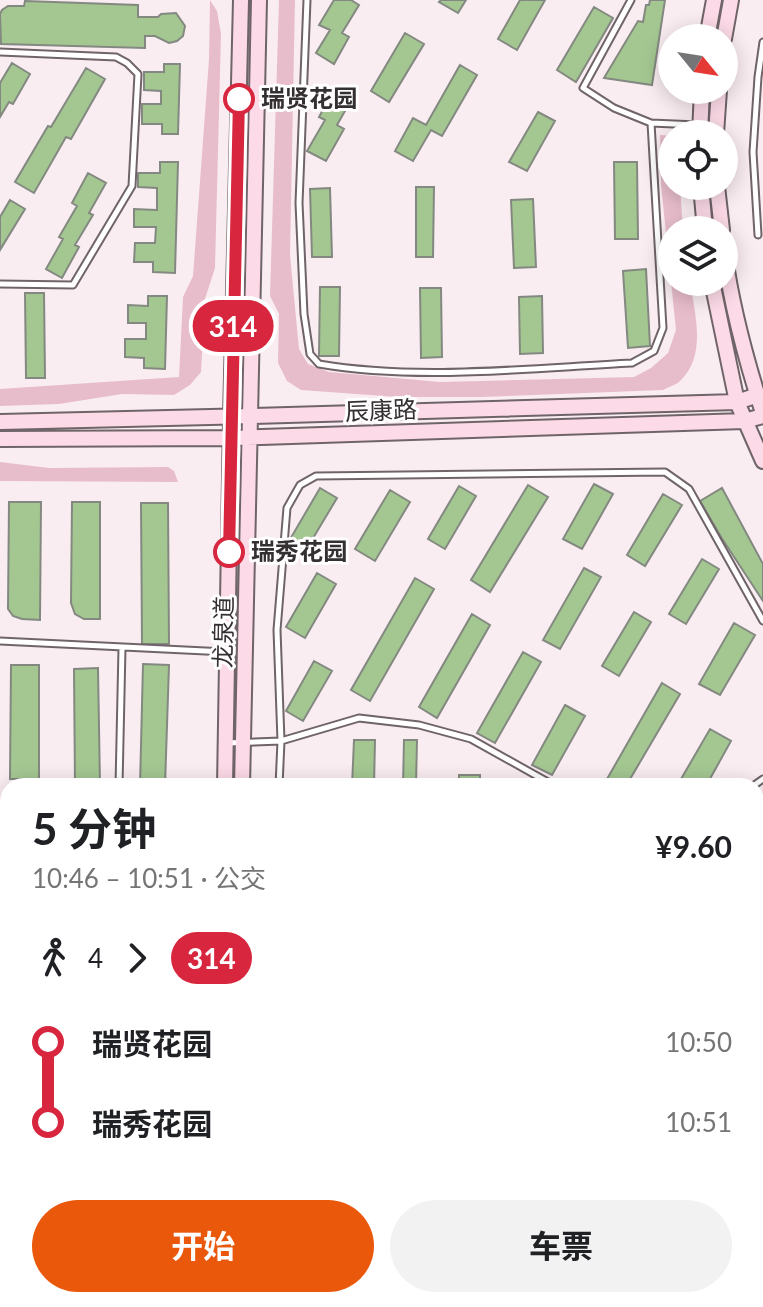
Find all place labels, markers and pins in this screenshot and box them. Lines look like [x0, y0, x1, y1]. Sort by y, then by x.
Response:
place label: 瑞贤花园 [261, 83, 357, 112]
marker: 瑞贤花园 [224, 84, 254, 114]
place label: 瑞秀花园 [251, 536, 347, 565]
marker: 瑞秀花园 [214, 537, 244, 567]

